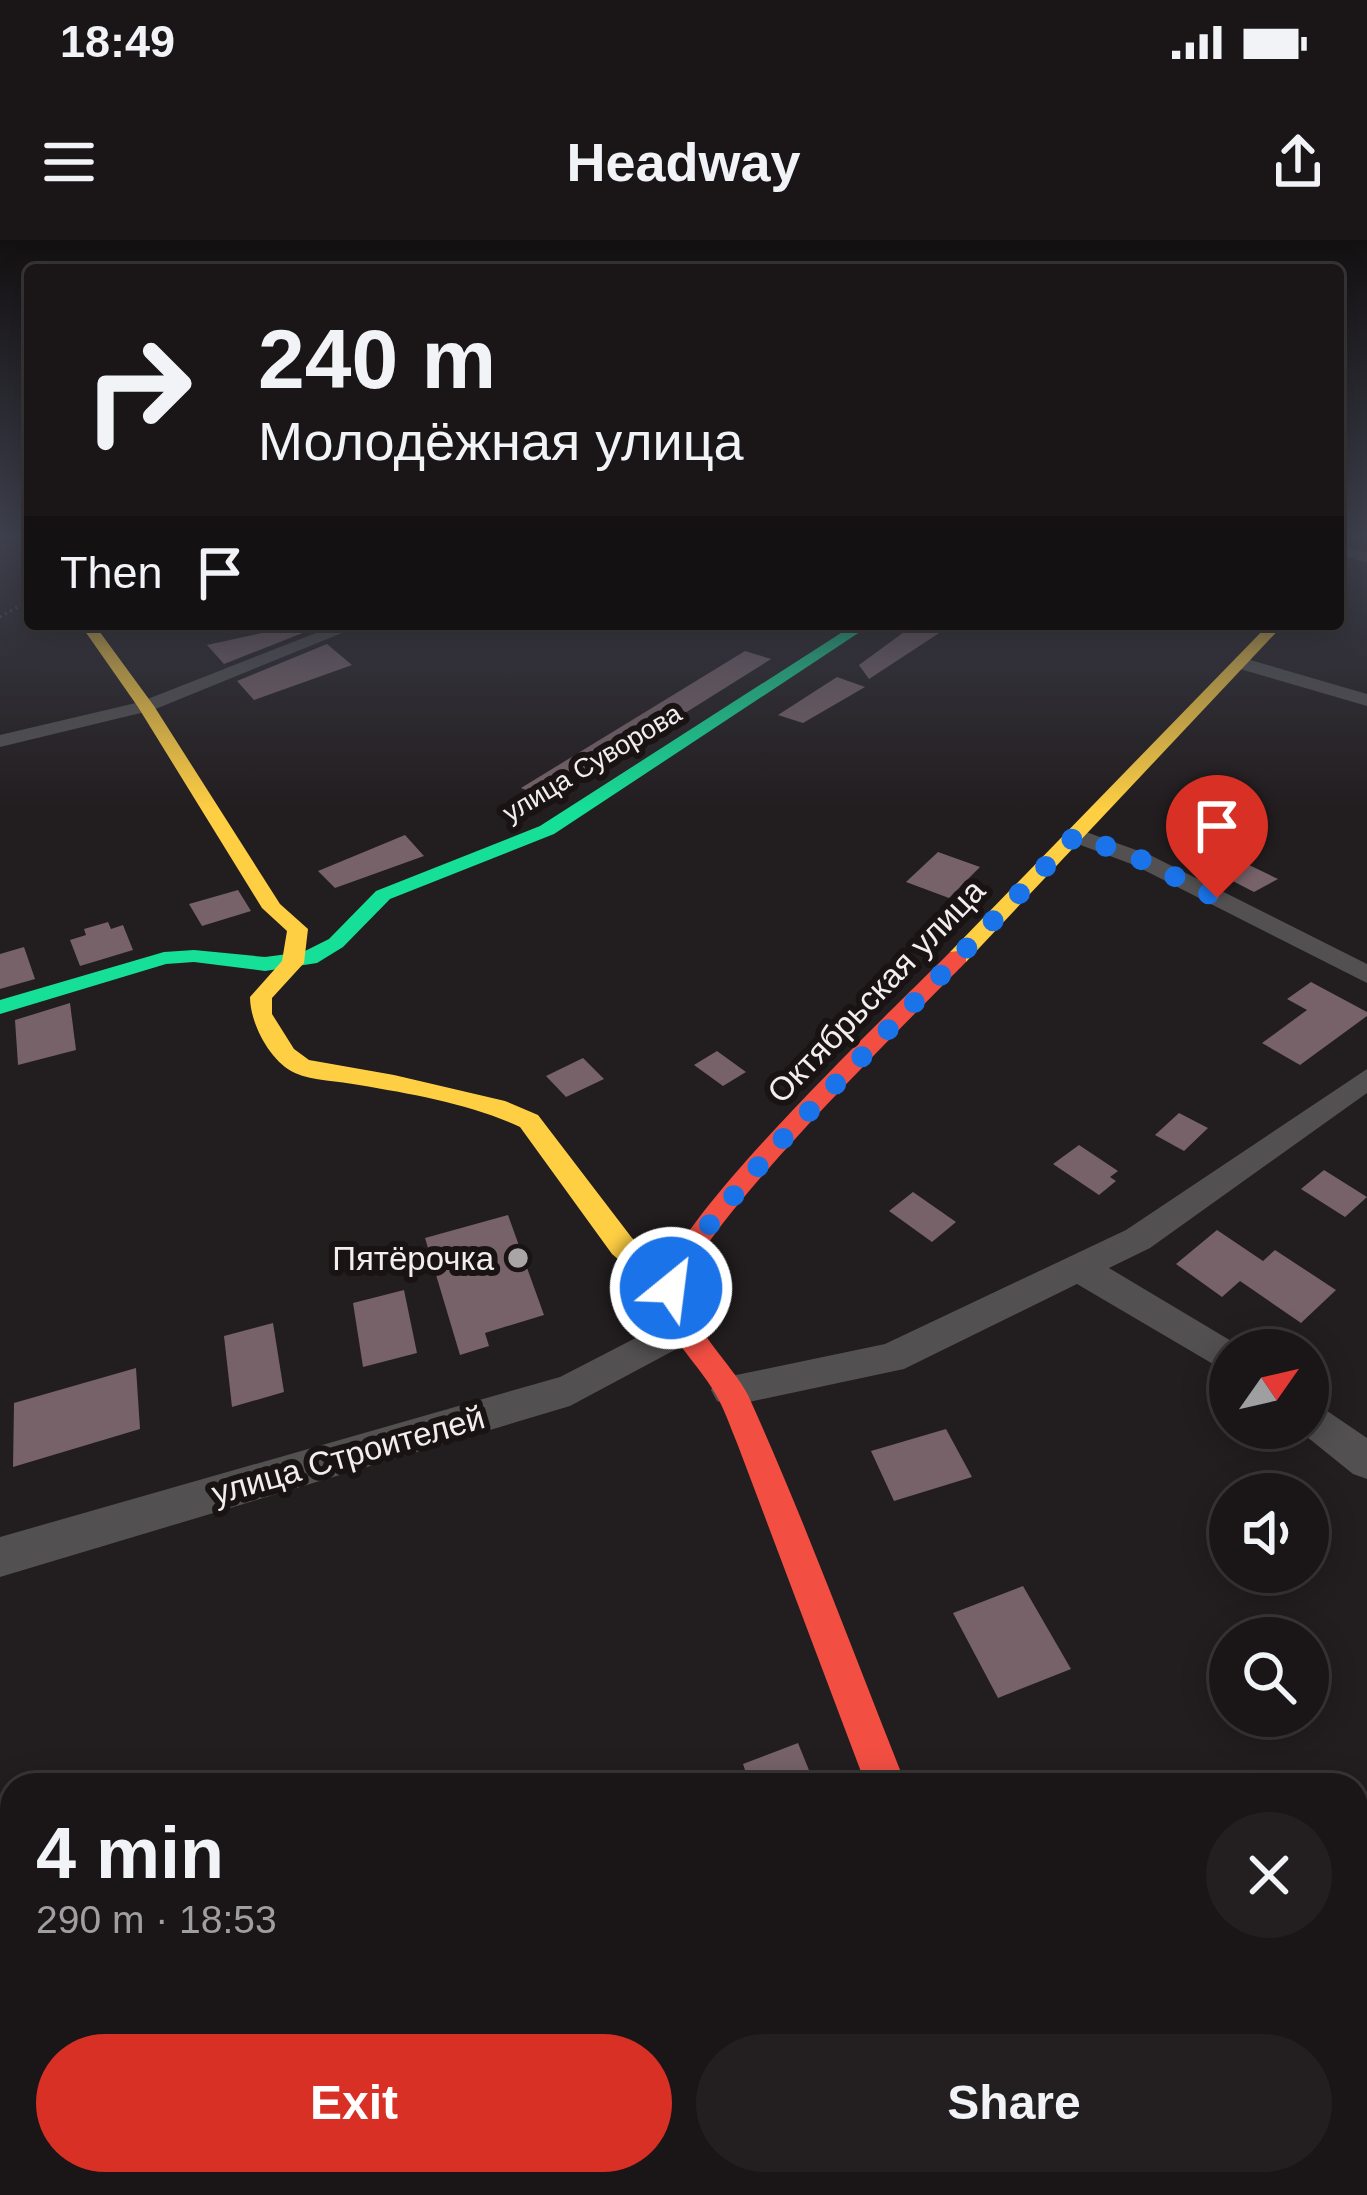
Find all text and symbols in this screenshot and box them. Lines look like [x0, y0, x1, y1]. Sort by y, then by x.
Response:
text: 18:49 [60, 16, 175, 67]
icon: menu [36, 129, 102, 195]
icon: share [1265, 129, 1331, 195]
text: Headway [566, 132, 801, 192]
icon: right [60, 312, 216, 468]
text: 240 m [258, 312, 496, 406]
text: Молодёжная улица [258, 411, 744, 471]
icon: arrive [187, 540, 253, 606]
text: Then [60, 547, 163, 598]
street label: улица Суворова [497, 697, 688, 828]
pin [1166, 775, 1268, 898]
icon: arrive [1184, 793, 1250, 859]
street label: Октябрьская улица [760, 871, 992, 1110]
position arrow [608, 1225, 734, 1351]
place label: Пятёрочка [332, 1240, 495, 1277]
marker: Пятёрочка [505, 1245, 531, 1271]
north arrow [1209, 1329, 1329, 1449]
map controls [1209, 1329, 1329, 1737]
street label: улица Строителей [207, 1398, 489, 1512]
button: sound [1209, 1473, 1329, 1593]
button: search [1209, 1617, 1329, 1737]
button: close [1206, 1812, 1332, 1938]
text: 4 min [36, 1813, 224, 1893]
text: 290 m · 18:53 [36, 1898, 277, 1941]
button: Exit [36, 2034, 672, 2172]
button: Share [696, 2034, 1332, 2172]

